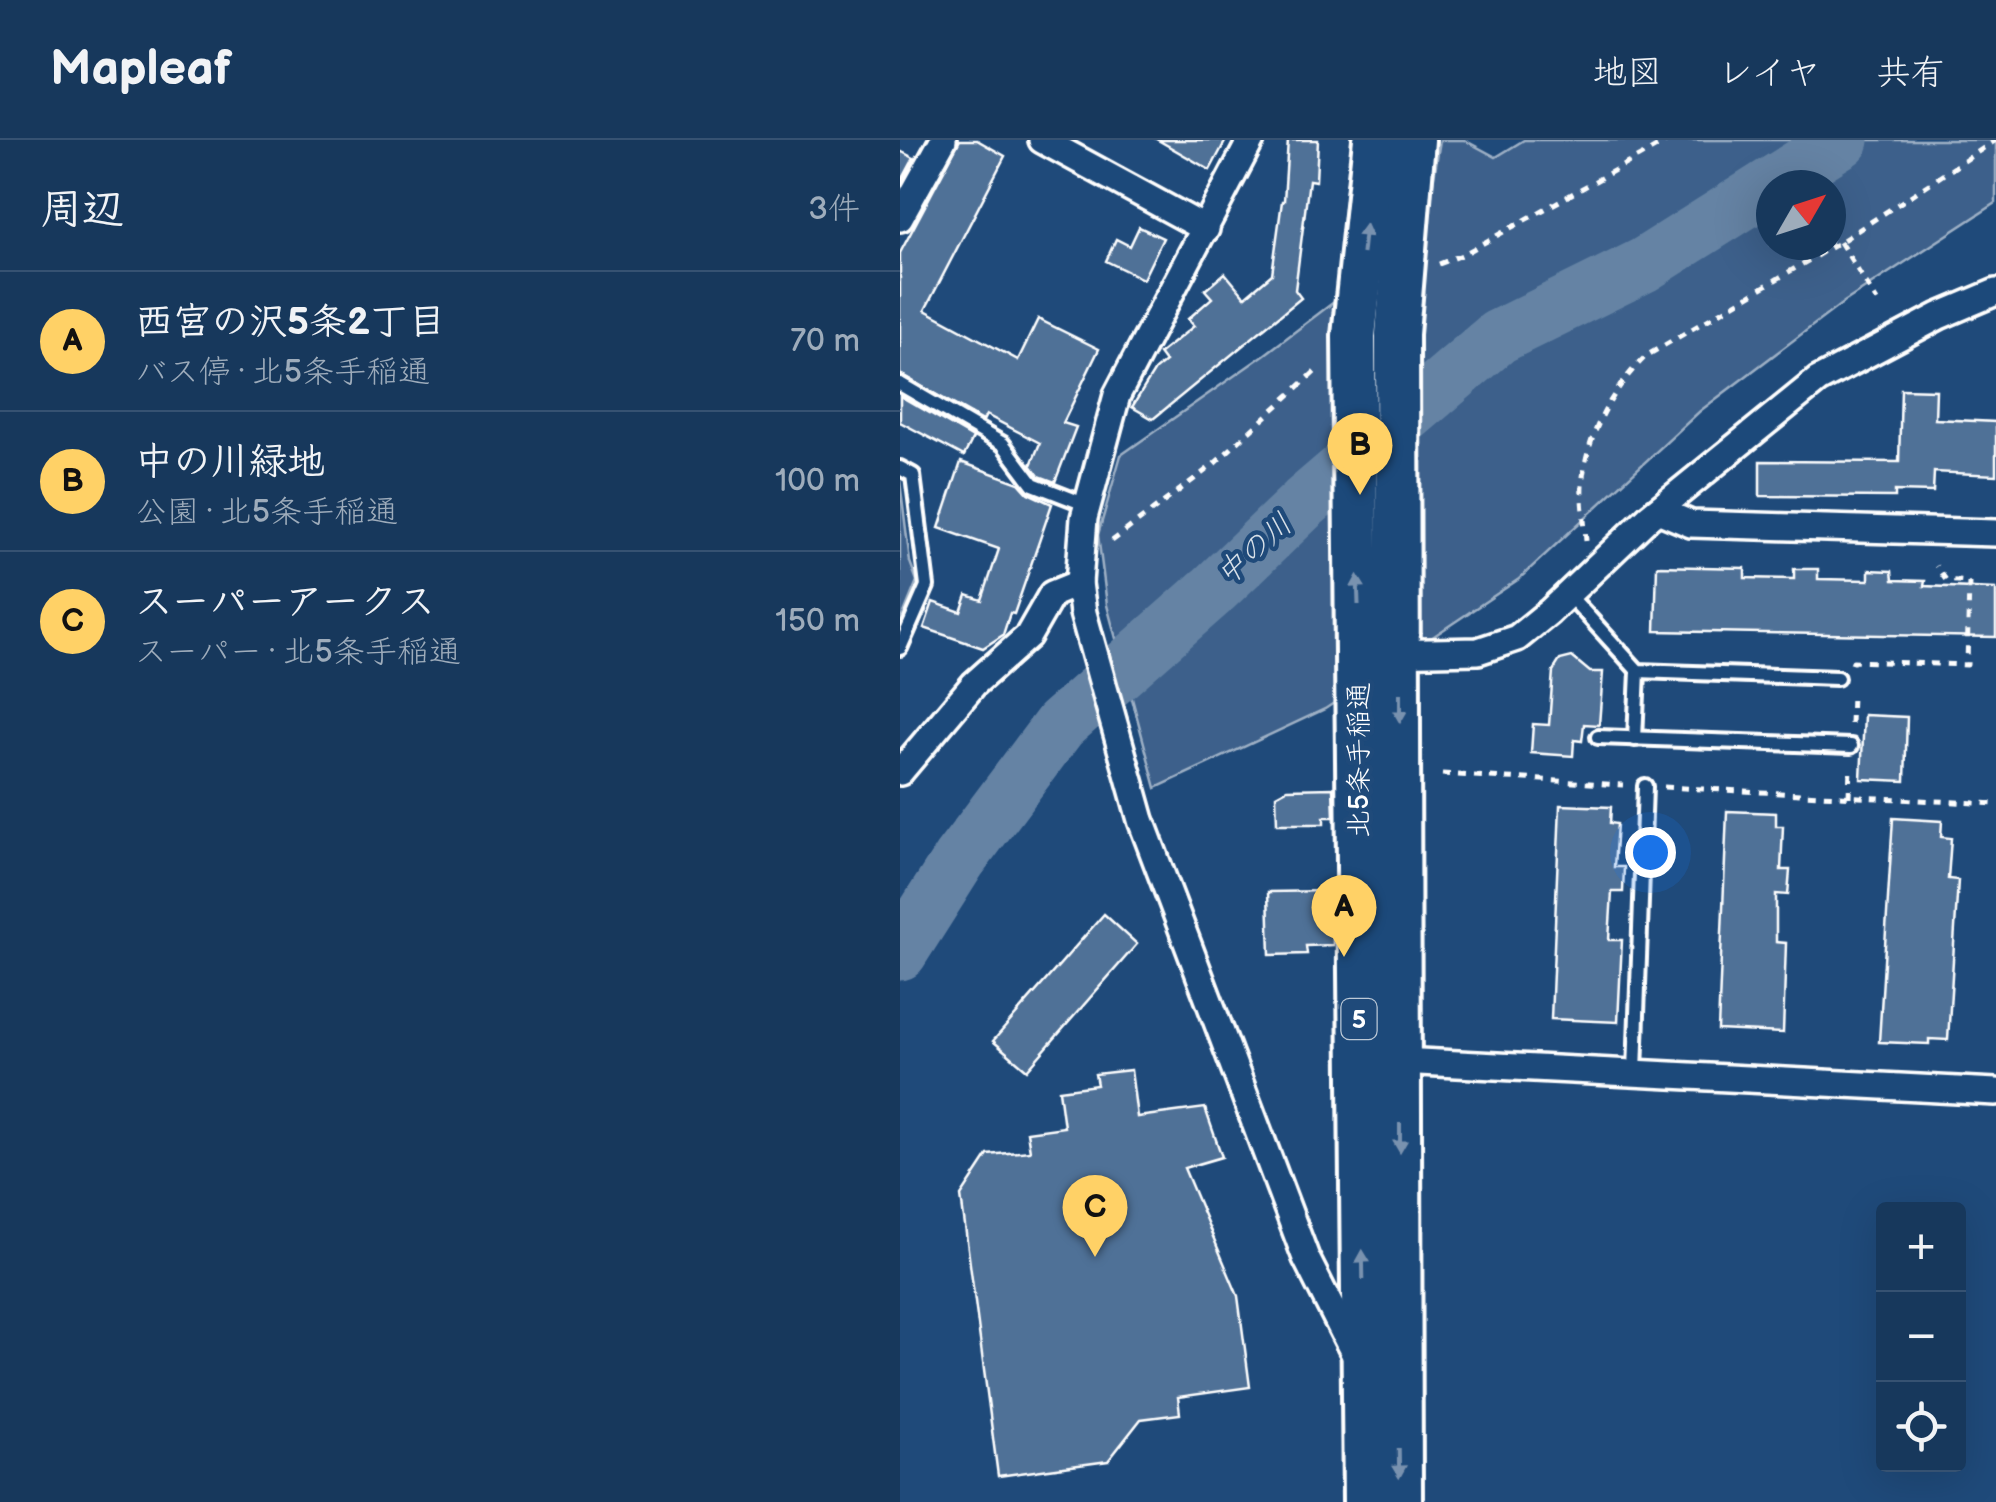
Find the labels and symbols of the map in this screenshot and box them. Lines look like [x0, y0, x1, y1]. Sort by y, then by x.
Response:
north arrow [1756, 170, 1846, 260]
one-way arrow [1356, 223, 1372, 255]
pin: B [1328, 412, 1392, 495]
water label: 中の川 [1209, 506, 1300, 593]
one-way arrow [1349, 573, 1365, 605]
street label: 北5条手稲通 [1343, 682, 1376, 838]
one-way arrow [1392, 692, 1408, 724]
your location [1625, 827, 1676, 878]
pin: A [1312, 874, 1376, 957]
road number: 5 [1342, 999, 1376, 1039]
one-way arrow [1392, 1122, 1408, 1154]
pin: C [1062, 1174, 1128, 1257]
one-way arrow [1355, 1248, 1371, 1280]
one-way arrow [1391, 1447, 1407, 1479]

